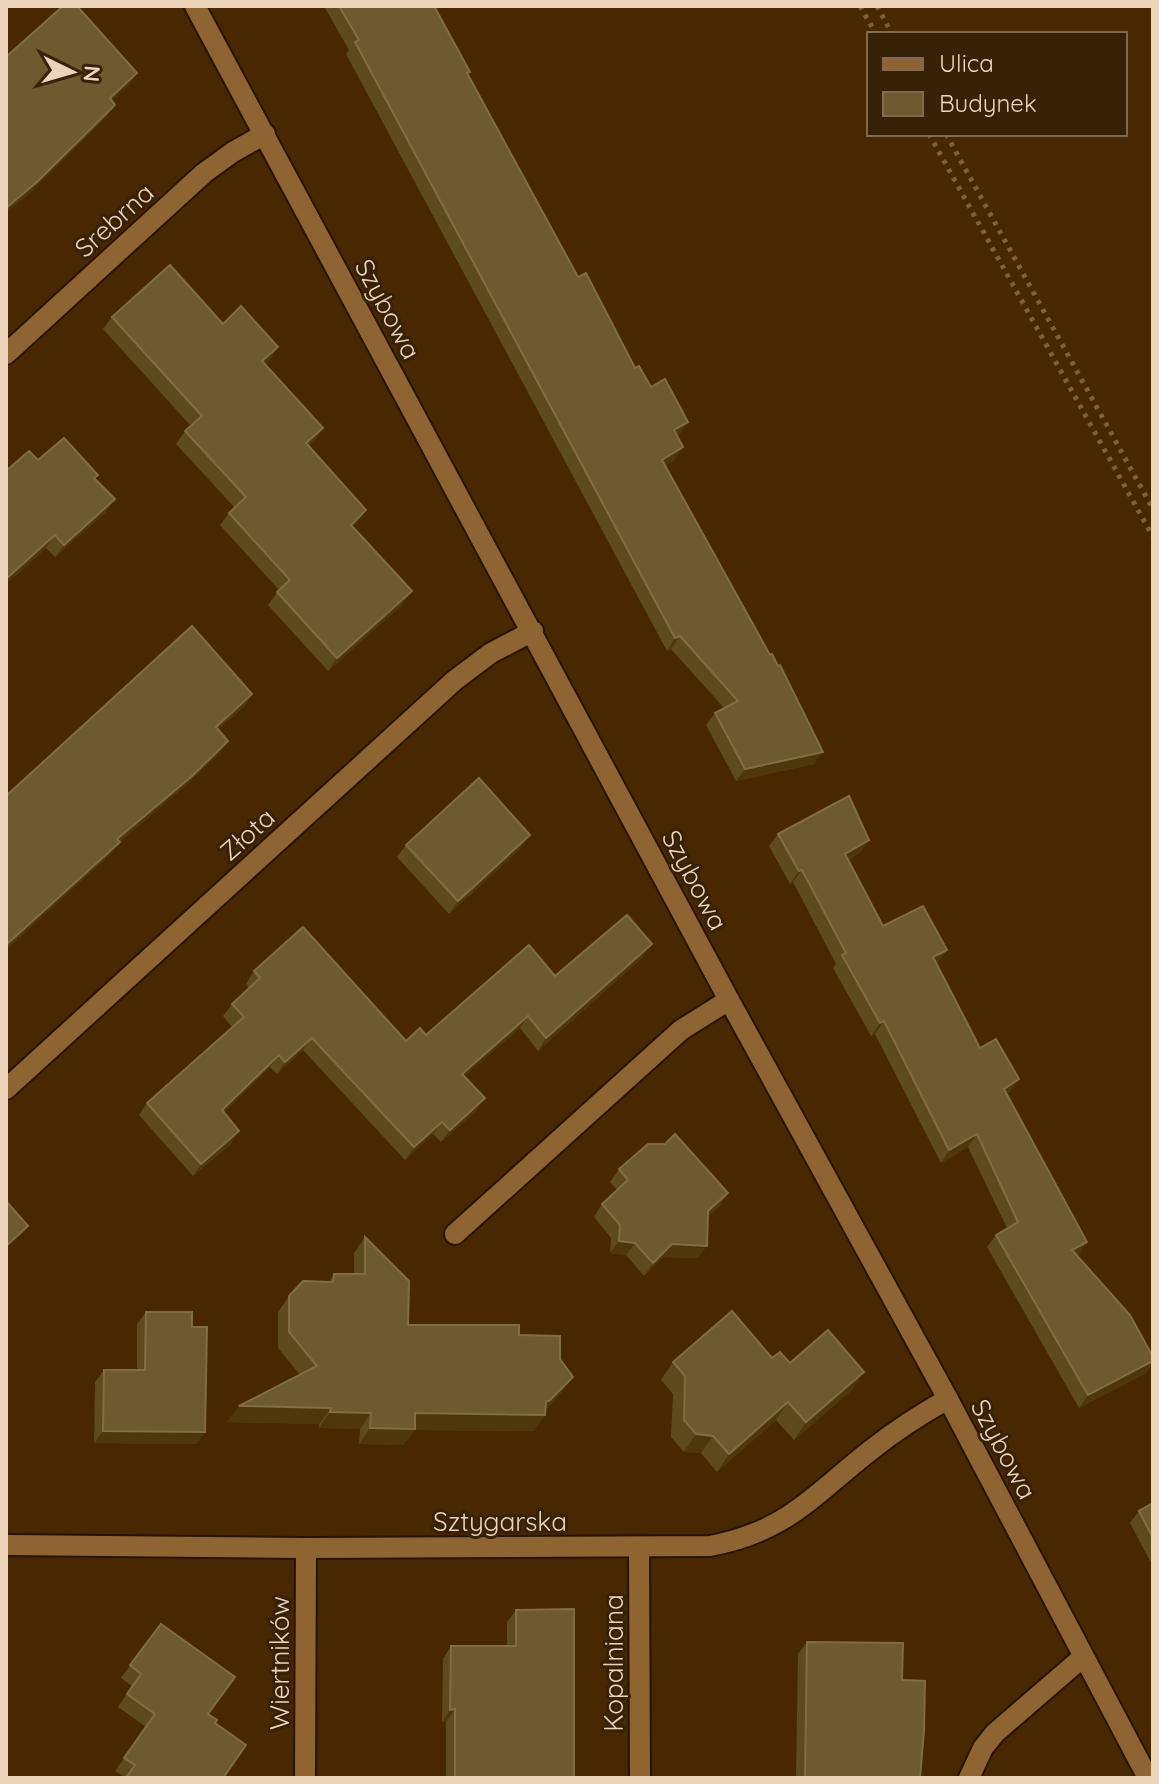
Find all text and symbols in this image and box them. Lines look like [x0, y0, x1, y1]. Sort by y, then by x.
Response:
north arrow [32, 32, 112, 112]
legend [867, 32, 1127, 136]
text: Ulica [939, 48, 994, 78]
text: N [77, 64, 107, 83]
text: Budynek [939, 88, 1037, 118]
street label: Srebrna [68, 176, 160, 264]
street label: Szybowa [348, 253, 428, 365]
street label: Złota [213, 801, 281, 867]
street label: Szybowa [655, 824, 735, 936]
street label: Szybowa [964, 1393, 1044, 1505]
street label: Sztygarska [433, 1505, 567, 1538]
street label: Kopalniana [597, 1594, 630, 1732]
street label: Wiertników [263, 1596, 296, 1730]

